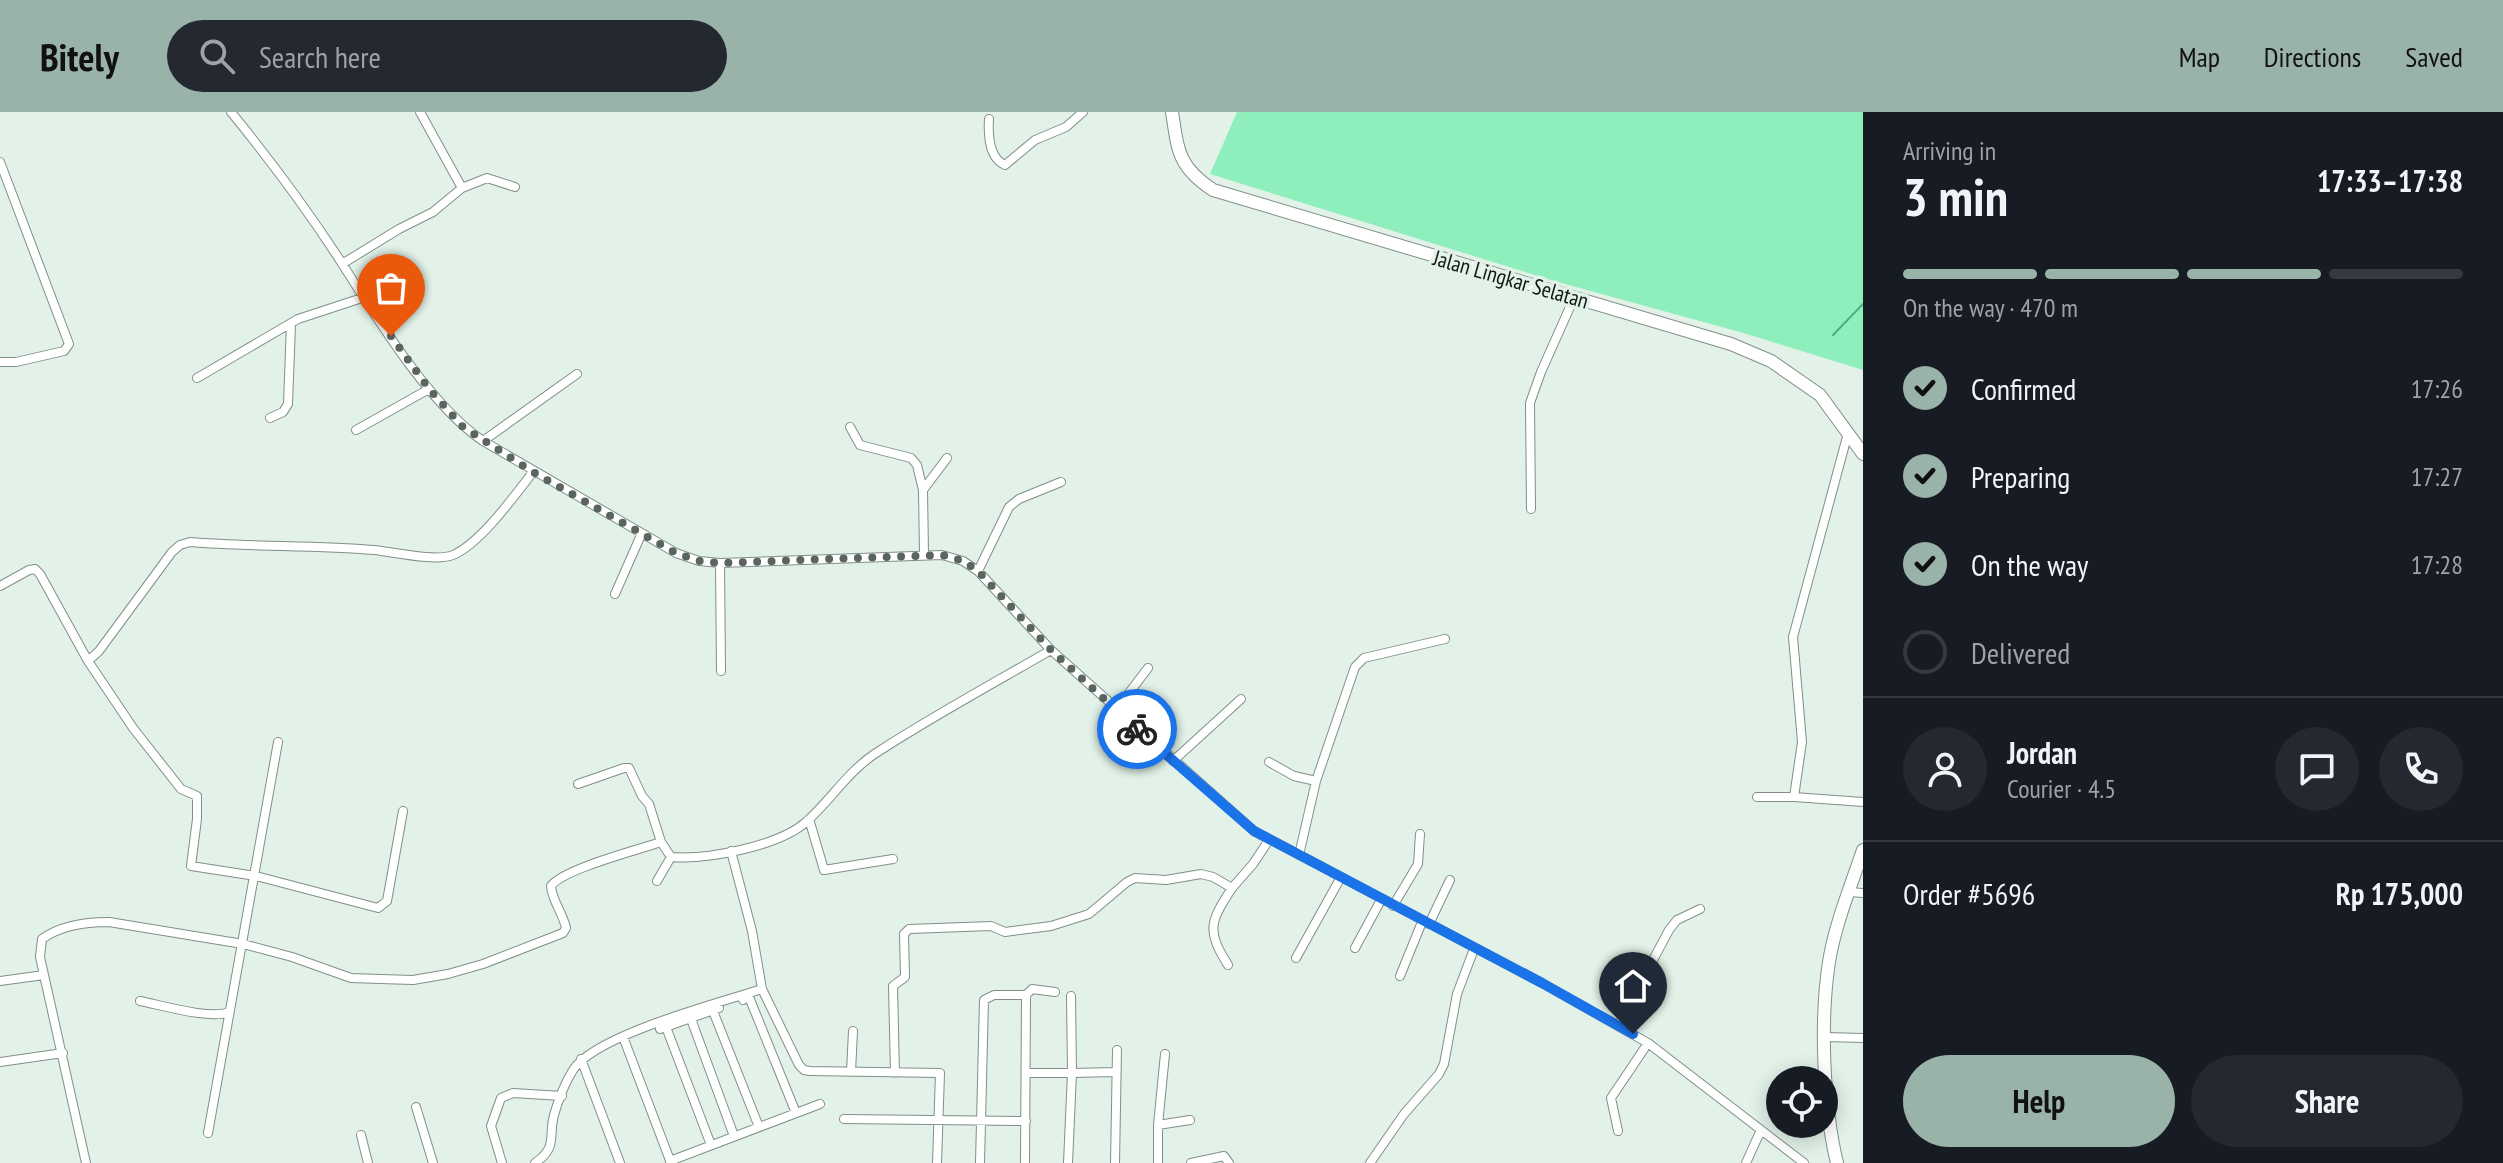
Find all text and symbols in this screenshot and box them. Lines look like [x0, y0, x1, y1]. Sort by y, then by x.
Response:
search box [167, 20, 727, 92]
text: Bitely [40, 32, 119, 81]
icon: search [195, 34, 239, 78]
text: Search here [259, 37, 381, 76]
text: Map [2179, 38, 2220, 75]
text: Directions [2264, 38, 2361, 75]
text: Saved [2405, 38, 2463, 75]
text: Arriving in [1903, 134, 1996, 167]
text: 17:33–17:38 [2317, 161, 2463, 200]
text: 3 min [1903, 163, 2008, 230]
street label: Jalan Lingkar Selatan [1429, 243, 1592, 315]
pin [357, 254, 425, 336]
icon: bag [369, 266, 413, 310]
text: On the way · 470 m [1903, 291, 2078, 324]
icon: check [1903, 366, 1947, 410]
text: Confirmed [1971, 369, 2076, 408]
text: 17:26 [2411, 372, 2463, 405]
icon: check [1903, 454, 1947, 498]
text: Preparing [1971, 457, 2070, 496]
text: 17:27 [2411, 460, 2463, 493]
icon: check [1903, 542, 1947, 586]
text: On the way [1971, 545, 2088, 584]
text: 17:28 [2411, 548, 2463, 581]
text: Delivered [1971, 633, 2070, 672]
courier [1097, 689, 1177, 769]
icon: bike [1115, 707, 1159, 751]
button: person [1903, 727, 1987, 811]
button: chat [2275, 727, 2359, 811]
button: phone [2379, 727, 2463, 811]
text: Jordan [2007, 733, 2077, 772]
text: Courier · 4.5 [2007, 772, 2116, 805]
text: Order #5696 [1903, 874, 2035, 913]
text: Rp 175,000 [2336, 874, 2463, 913]
pin [1599, 952, 1667, 1034]
icon: home [1611, 964, 1655, 1008]
button: Help [1903, 1055, 2175, 1147]
button: Share [2191, 1055, 2463, 1147]
map controls [1766, 1066, 1838, 1138]
button: locate [1766, 1066, 1838, 1138]

